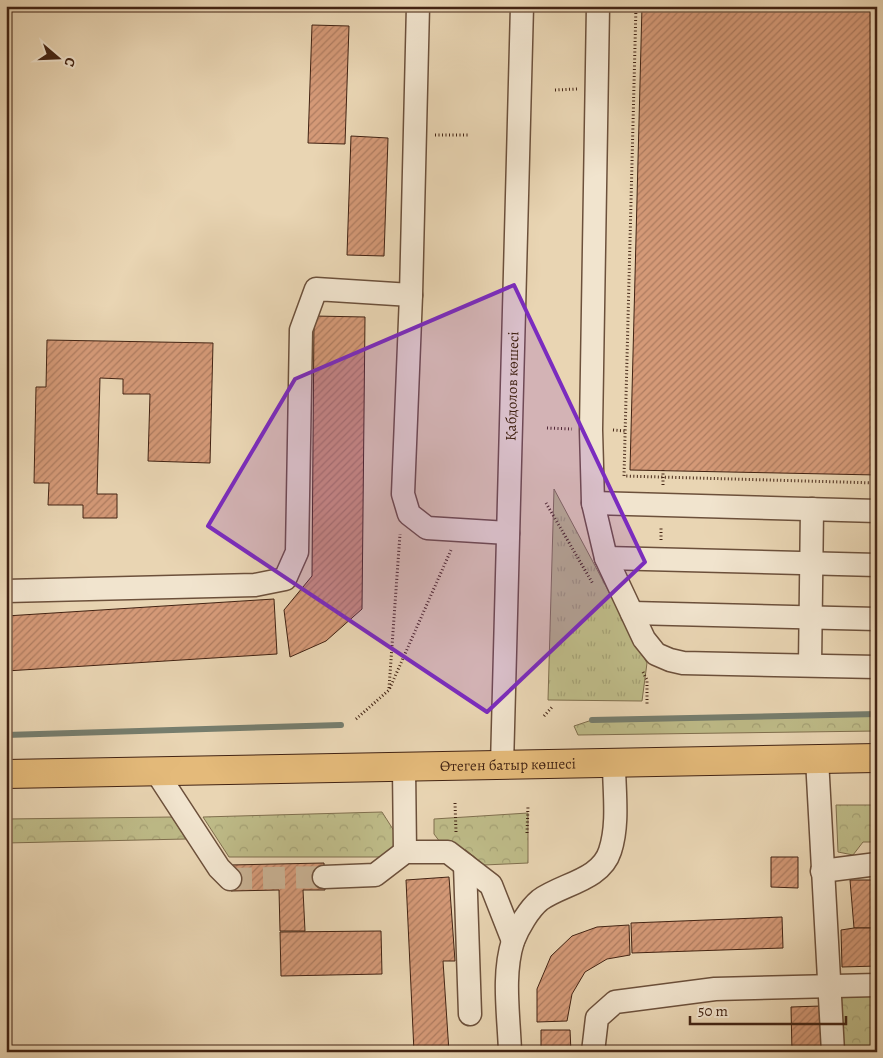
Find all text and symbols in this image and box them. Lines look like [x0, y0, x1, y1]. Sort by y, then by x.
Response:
north arrow [32, 32, 82, 82]
text: С [59, 55, 80, 70]
street label: Қабдолов көшесі [501, 331, 523, 441]
street label: Өтеген батыр көшесі [440, 754, 576, 776]
scale bar [690, 993, 847, 1025]
text: 50 m [698, 1001, 728, 1021]

